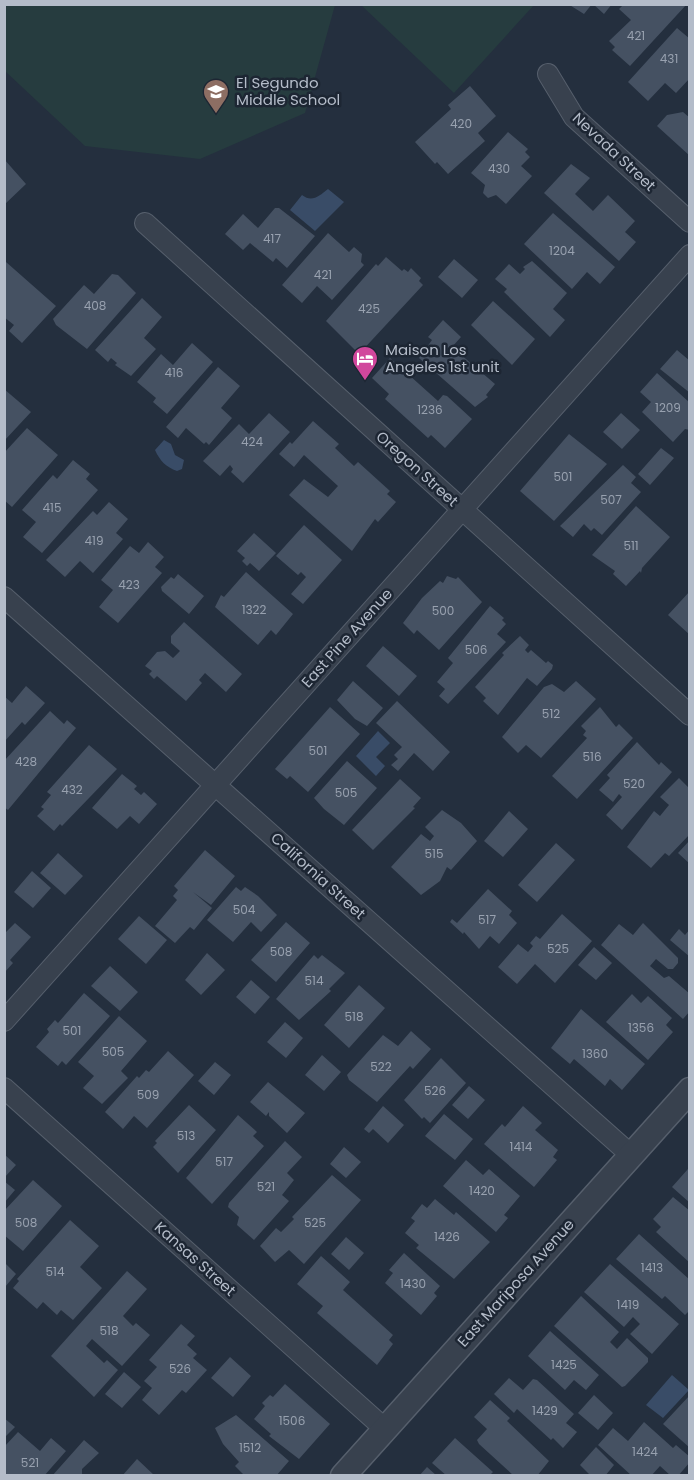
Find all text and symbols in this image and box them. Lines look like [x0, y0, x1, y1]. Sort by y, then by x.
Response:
house number: 421 [627, 27, 645, 44]
house number: 431 [660, 50, 678, 67]
place label: El Segundo Middle School [236, 72, 340, 110]
school or university icon: El Segundo Middle School [201, 77, 231, 115]
street label: Nevada Street [568, 108, 660, 196]
house number: 420 [450, 115, 472, 132]
house number: 430 [488, 160, 510, 177]
house number: 417 [263, 230, 281, 247]
house number: 1204 [549, 242, 575, 259]
house number: 421 [314, 266, 332, 283]
house number: 408 [84, 297, 106, 314]
house number: 425 [358, 300, 380, 317]
place label: Maison Los Angeles 1st unit [385, 339, 499, 377]
hotel icon: Maison Los Angeles 1st unit [350, 344, 380, 382]
house number: 416 [164, 364, 184, 381]
house number: 1209 [655, 399, 681, 416]
house number: 1236 [417, 401, 443, 418]
street label: Oregon Street [372, 426, 463, 511]
house number: 424 [241, 433, 263, 450]
house number: 501 [554, 468, 572, 485]
house number: 507 [600, 491, 622, 508]
house number: 415 [43, 499, 61, 516]
house number: 419 [85, 532, 103, 549]
house number: 511 [623, 537, 639, 554]
house number: 423 [118, 576, 140, 593]
street label: East Pine Avenue [296, 584, 397, 692]
house number: 1322 [242, 601, 266, 618]
house number: 500 [432, 602, 454, 619]
house number: 506 [465, 641, 487, 658]
house number: 512 [542, 705, 560, 722]
house number: 501 [309, 742, 327, 759]
house number: 516 [583, 748, 602, 765]
house number: 428 [15, 753, 37, 770]
house number: 520 [623, 775, 645, 792]
house number: 432 [61, 781, 83, 798]
house number: 505 [335, 784, 357, 801]
street label: California Street [266, 827, 370, 924]
house number: 515 [425, 845, 443, 862]
house number: 504 [233, 901, 256, 918]
house number: 517 [478, 911, 496, 928]
house number: 525 [547, 940, 569, 957]
house number: 508 [270, 943, 292, 960]
house number: 514 [305, 972, 324, 989]
house number: 518 [345, 1008, 363, 1025]
house number: 1356 [628, 1019, 654, 1036]
house number: 501 [63, 1022, 81, 1039]
house number: 505 [102, 1043, 124, 1060]
house number: 1360 [582, 1045, 608, 1062]
house number: 522 [370, 1058, 392, 1075]
house number: 526 [424, 1082, 446, 1099]
house number: 509 [137, 1086, 159, 1103]
house number: 513 [177, 1127, 195, 1144]
house number: 1414 [510, 1138, 533, 1155]
house number: 517 [215, 1153, 233, 1170]
house number: 521 [257, 1178, 275, 1195]
house number: 1420 [469, 1182, 495, 1199]
house number: 508 [15, 1214, 37, 1231]
house number: 525 [304, 1214, 326, 1231]
street label: East Mariposa Avenue [452, 1214, 579, 1351]
street label: Kansas Street [150, 1217, 240, 1301]
house number: 1426 [434, 1228, 460, 1245]
house number: 1413 [641, 1259, 663, 1276]
house number: 514 [46, 1263, 65, 1280]
house number: 1430 [400, 1275, 426, 1292]
house number: 1419 [617, 1296, 639, 1313]
house number: 518 [100, 1322, 118, 1339]
house number: 1425 [551, 1356, 577, 1373]
house number: 526 [169, 1360, 191, 1377]
house number: 1429 [532, 1402, 558, 1419]
house number: 1506 [279, 1412, 305, 1429]
house number: 1512 [239, 1439, 261, 1456]
house number: 1424 [632, 1443, 658, 1460]
house number: 521 [21, 1454, 39, 1471]

